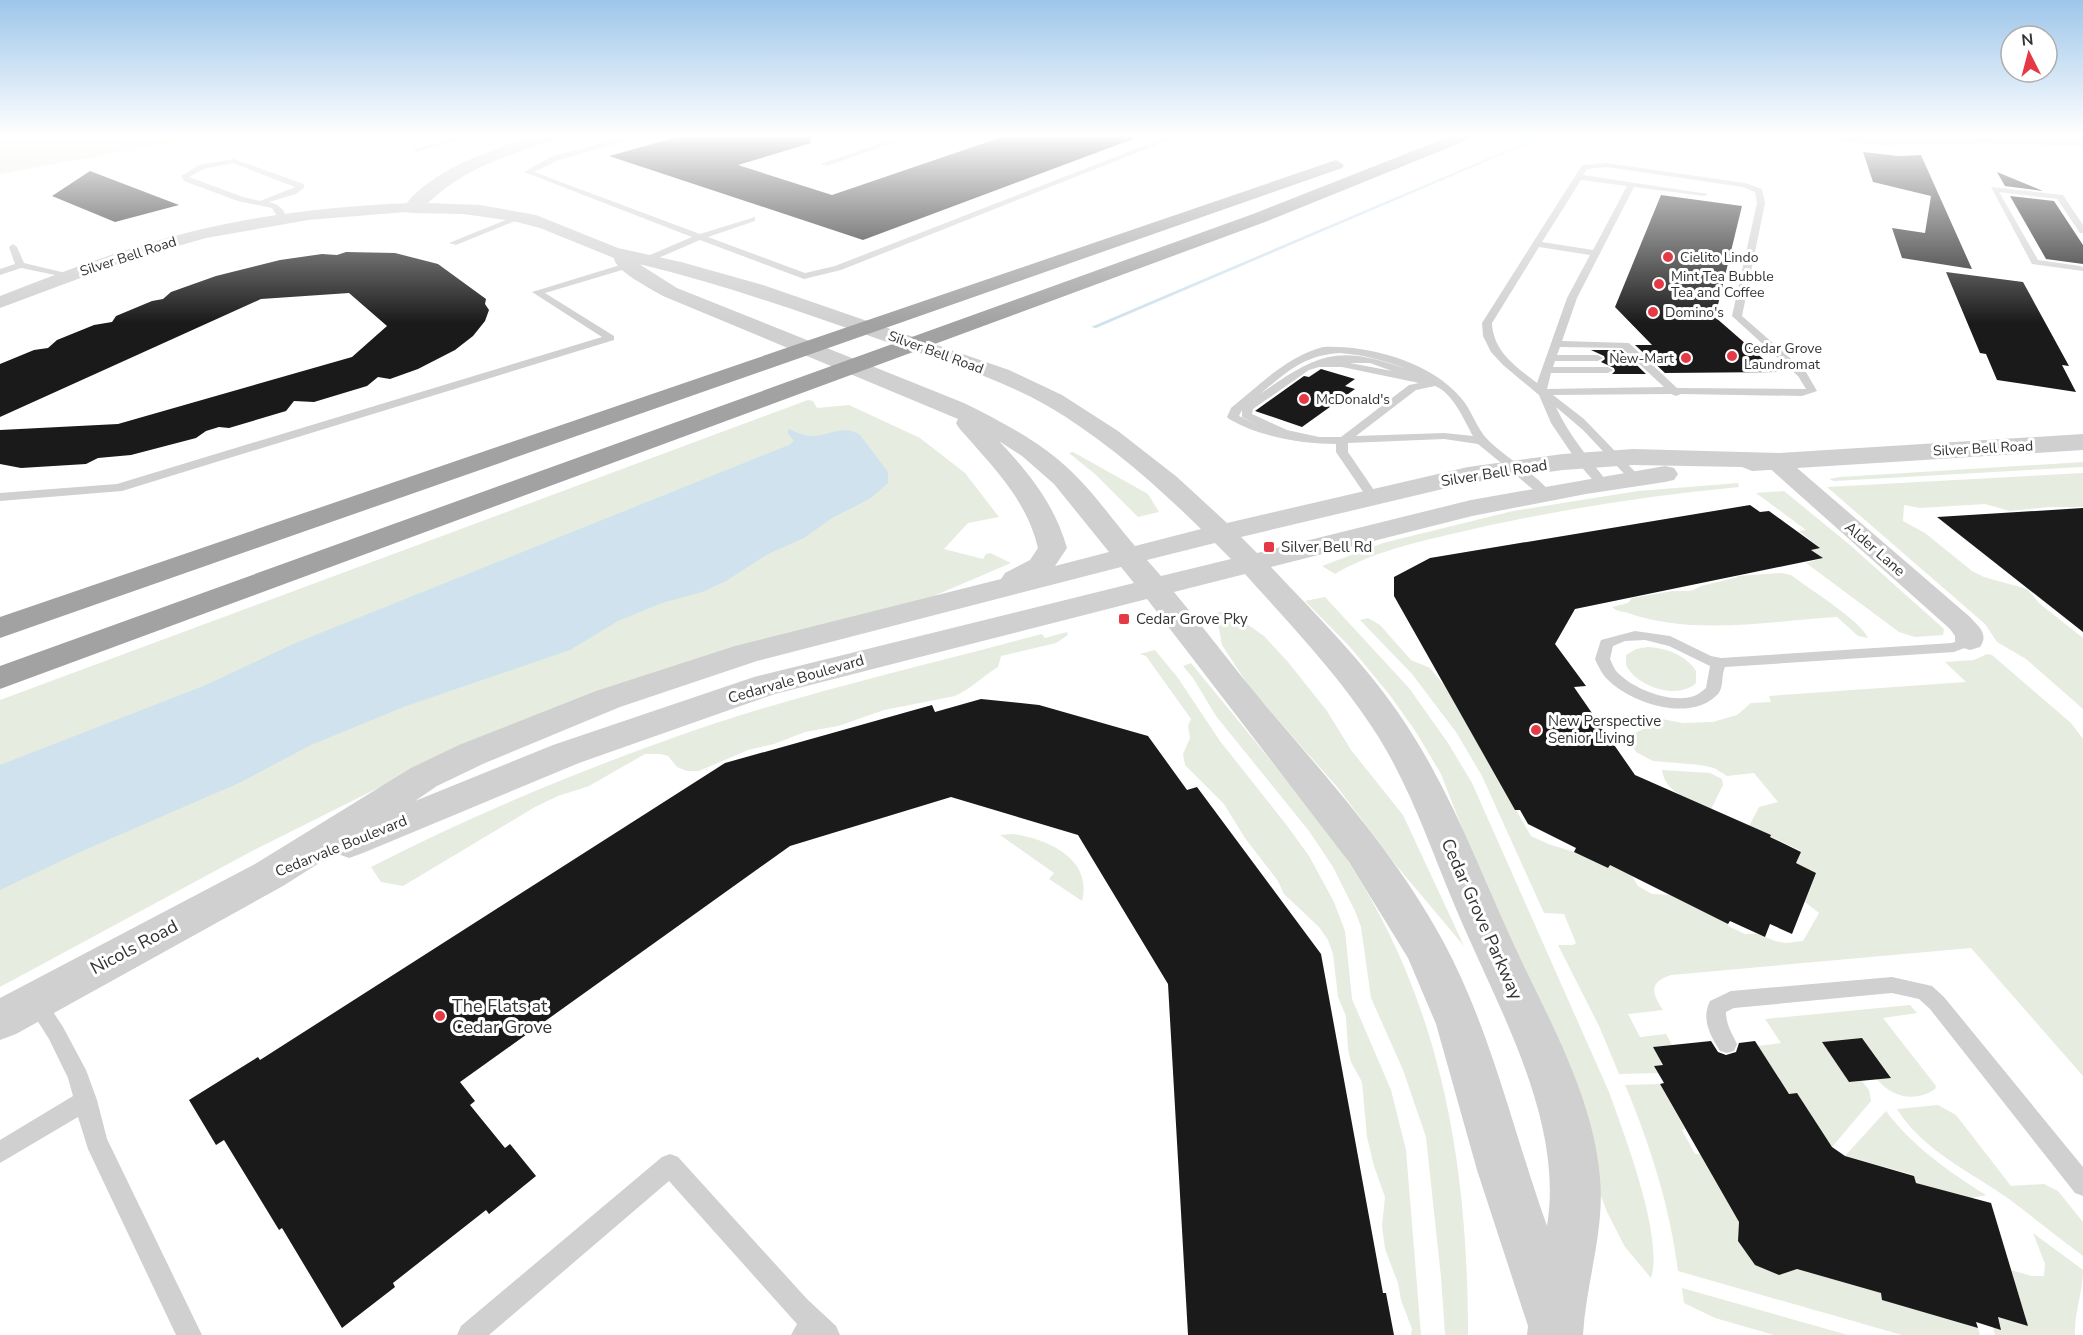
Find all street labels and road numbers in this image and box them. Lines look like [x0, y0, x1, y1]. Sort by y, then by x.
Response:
street label: Silver Bell Road [77, 232, 179, 281]
street label: Silver Bell Road [885, 326, 986, 379]
street label: Silver Bell Road [1932, 436, 2034, 461]
street label: Silver Bell Road [1439, 455, 1549, 491]
street label: Alder Lane [1841, 517, 1909, 581]
street label: Cedarvale Boulevard [726, 650, 866, 708]
street label: Cedarvale Boulevard [272, 810, 410, 882]
street label: Cedar Grove Parkway [1436, 835, 1529, 1004]
street label: Nicols Road [86, 914, 182, 980]

